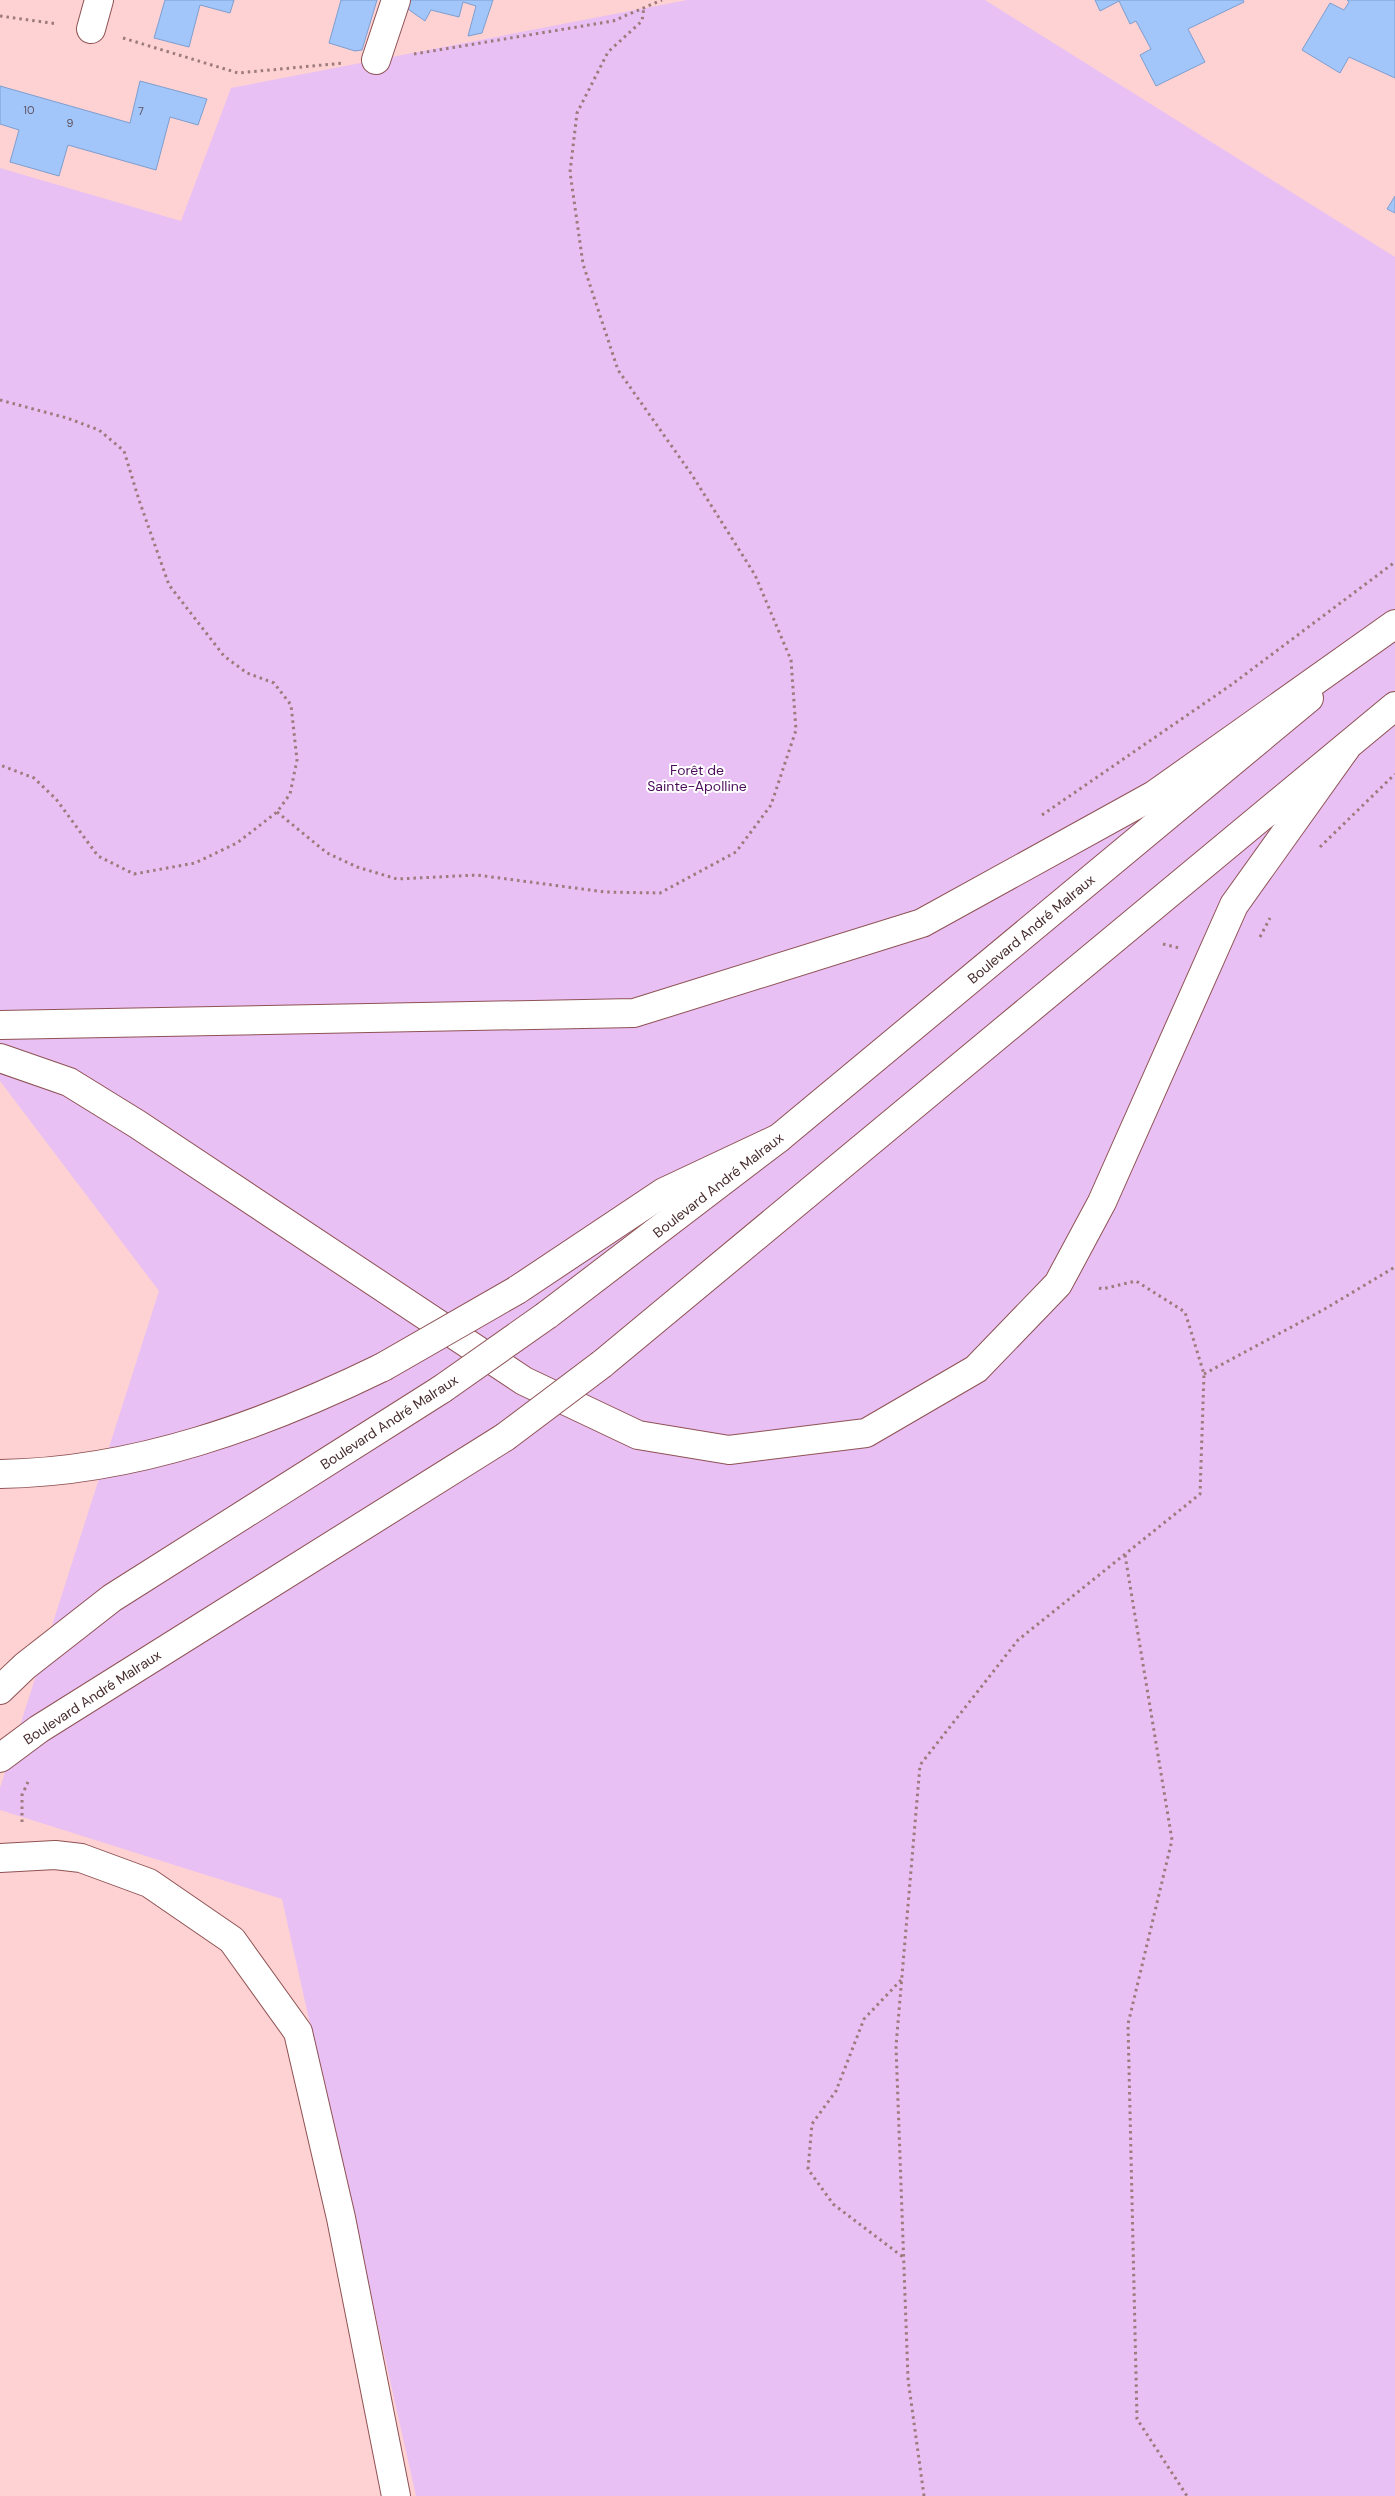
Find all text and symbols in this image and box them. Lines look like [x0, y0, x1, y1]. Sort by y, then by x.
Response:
house number: 10 [24, 103, 34, 117]
house number: 7 [138, 104, 144, 118]
house number: 9 [67, 116, 74, 130]
park label: Forêt de Sainte-Apolline [647, 761, 747, 795]
street label: Boulevard André Malraux [964, 870, 1098, 988]
street label: Boulevard André Malraux [649, 1128, 787, 1242]
street label: Boulevard André Malraux [317, 1371, 461, 1473]
street label: Boulevard André Malraux [20, 1646, 164, 1748]

